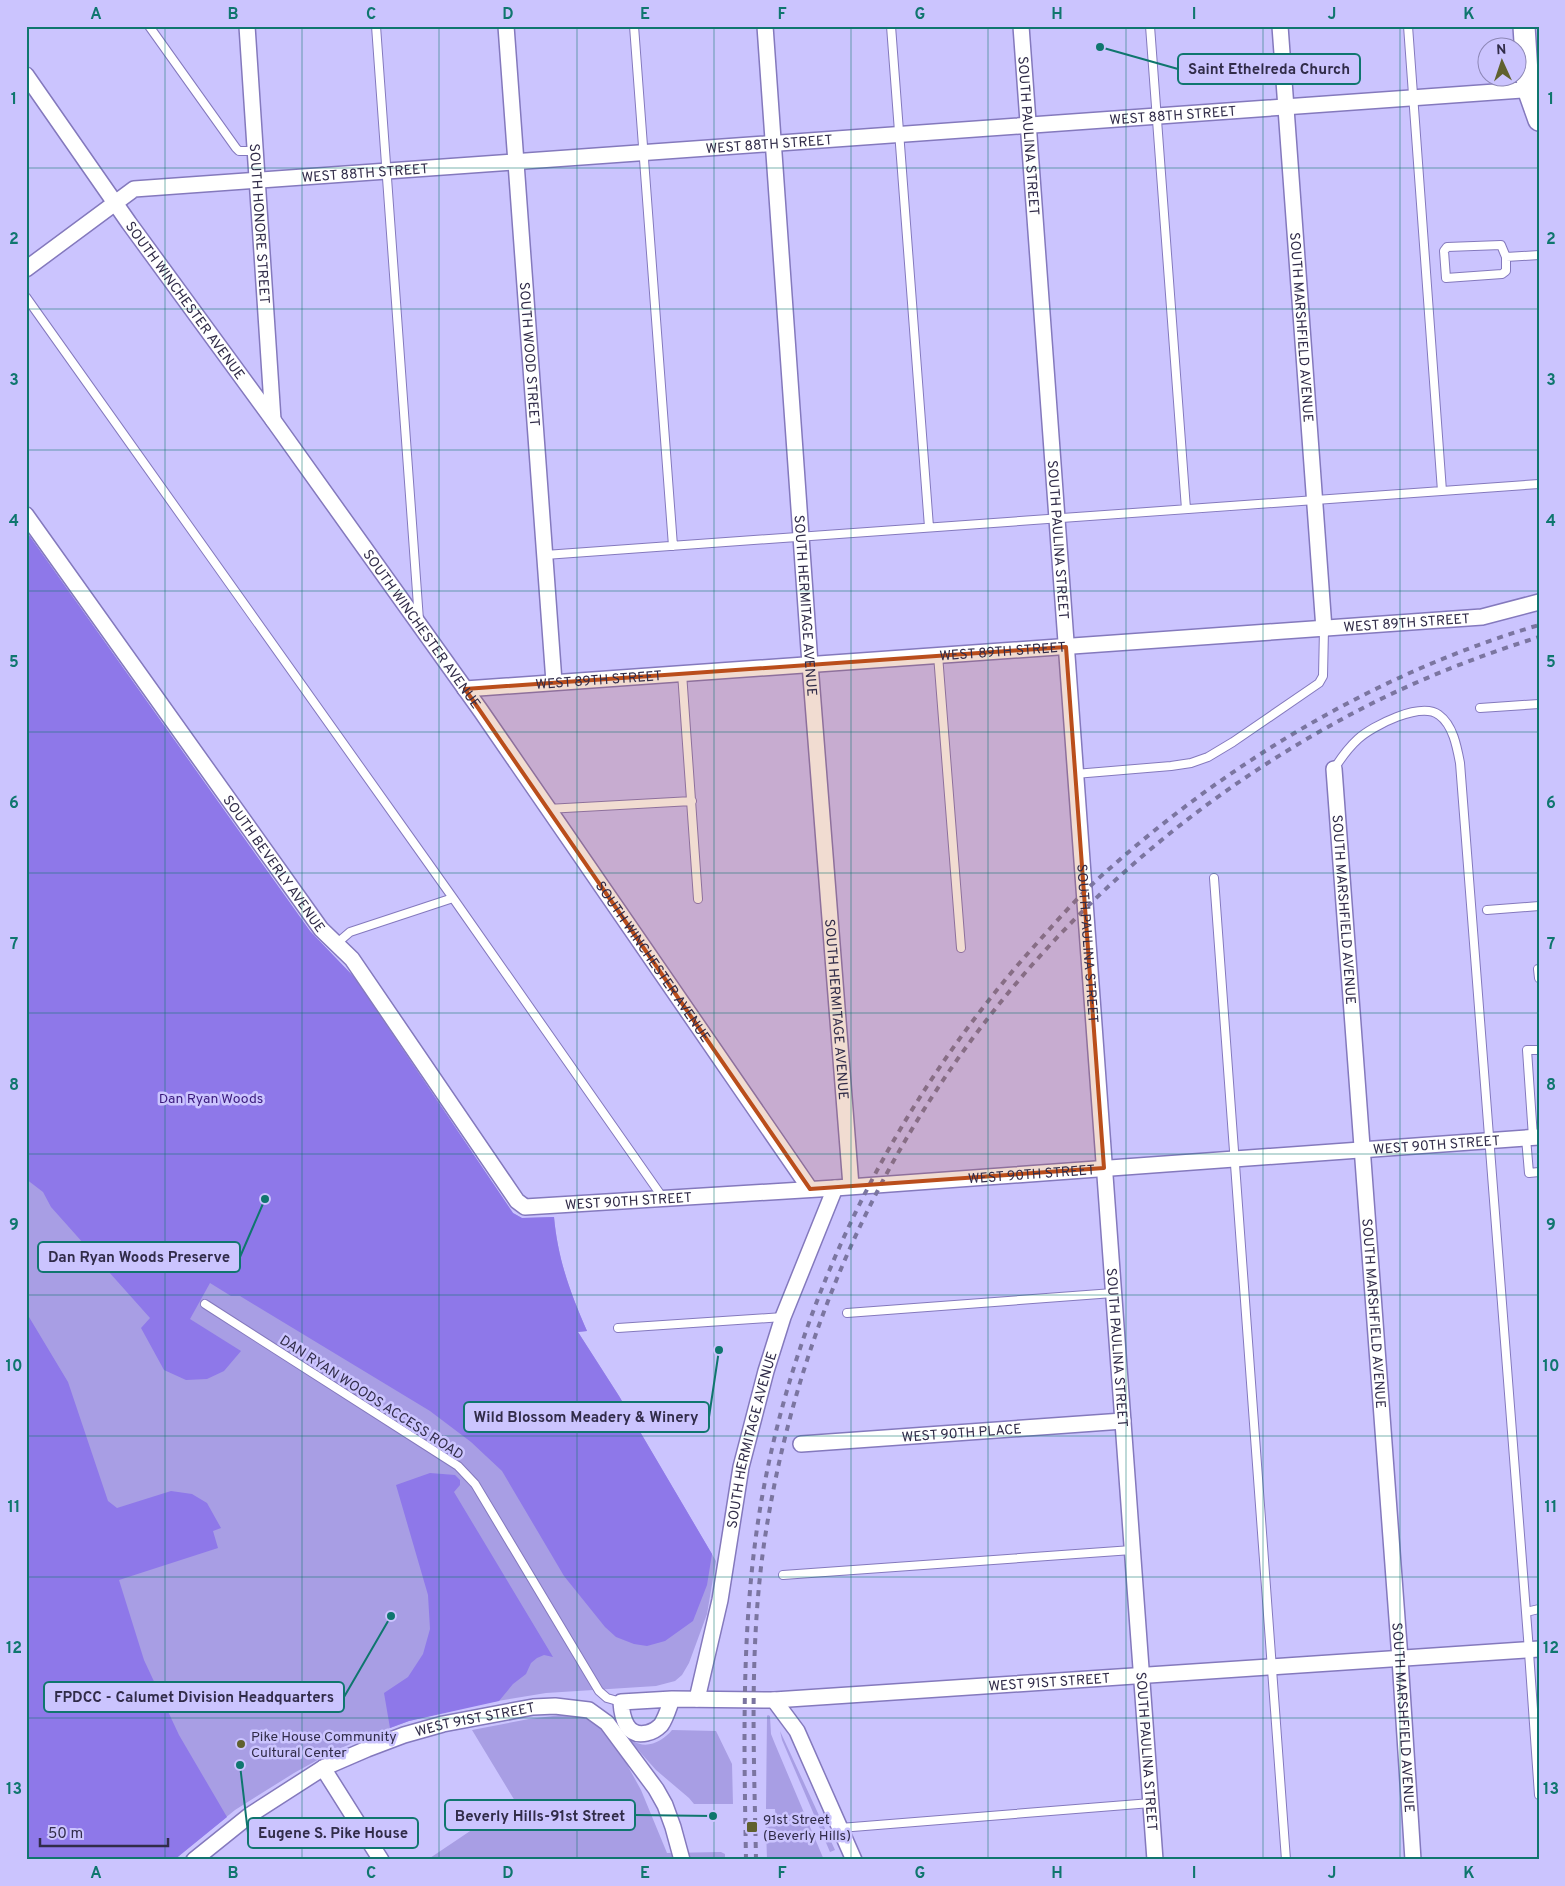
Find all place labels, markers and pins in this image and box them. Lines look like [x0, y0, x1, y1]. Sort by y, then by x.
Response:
callout: Saint Ethelreda Church [1178, 54, 1360, 84]
callout: Dan Ryan Woods Preserve [38, 1242, 240, 1272]
callout: Wild Blossom Meadery & Winery [464, 1402, 709, 1432]
callout: FPDCC - Calumet Division Headquarters [44, 1682, 344, 1712]
place label: Pike House Community Cultural Center [251, 1729, 397, 1762]
marker: Pike House Community Cultural Center [235, 1738, 247, 1750]
callout: Beverly Hills-91st Street [445, 1800, 635, 1830]
place label: 91st Street (Beverly Hills) [763, 1812, 851, 1845]
callout: Eugene S. Pike House [248, 1818, 418, 1848]
marker: 91st Street (Beverly Hills) [745, 1820, 759, 1834]

